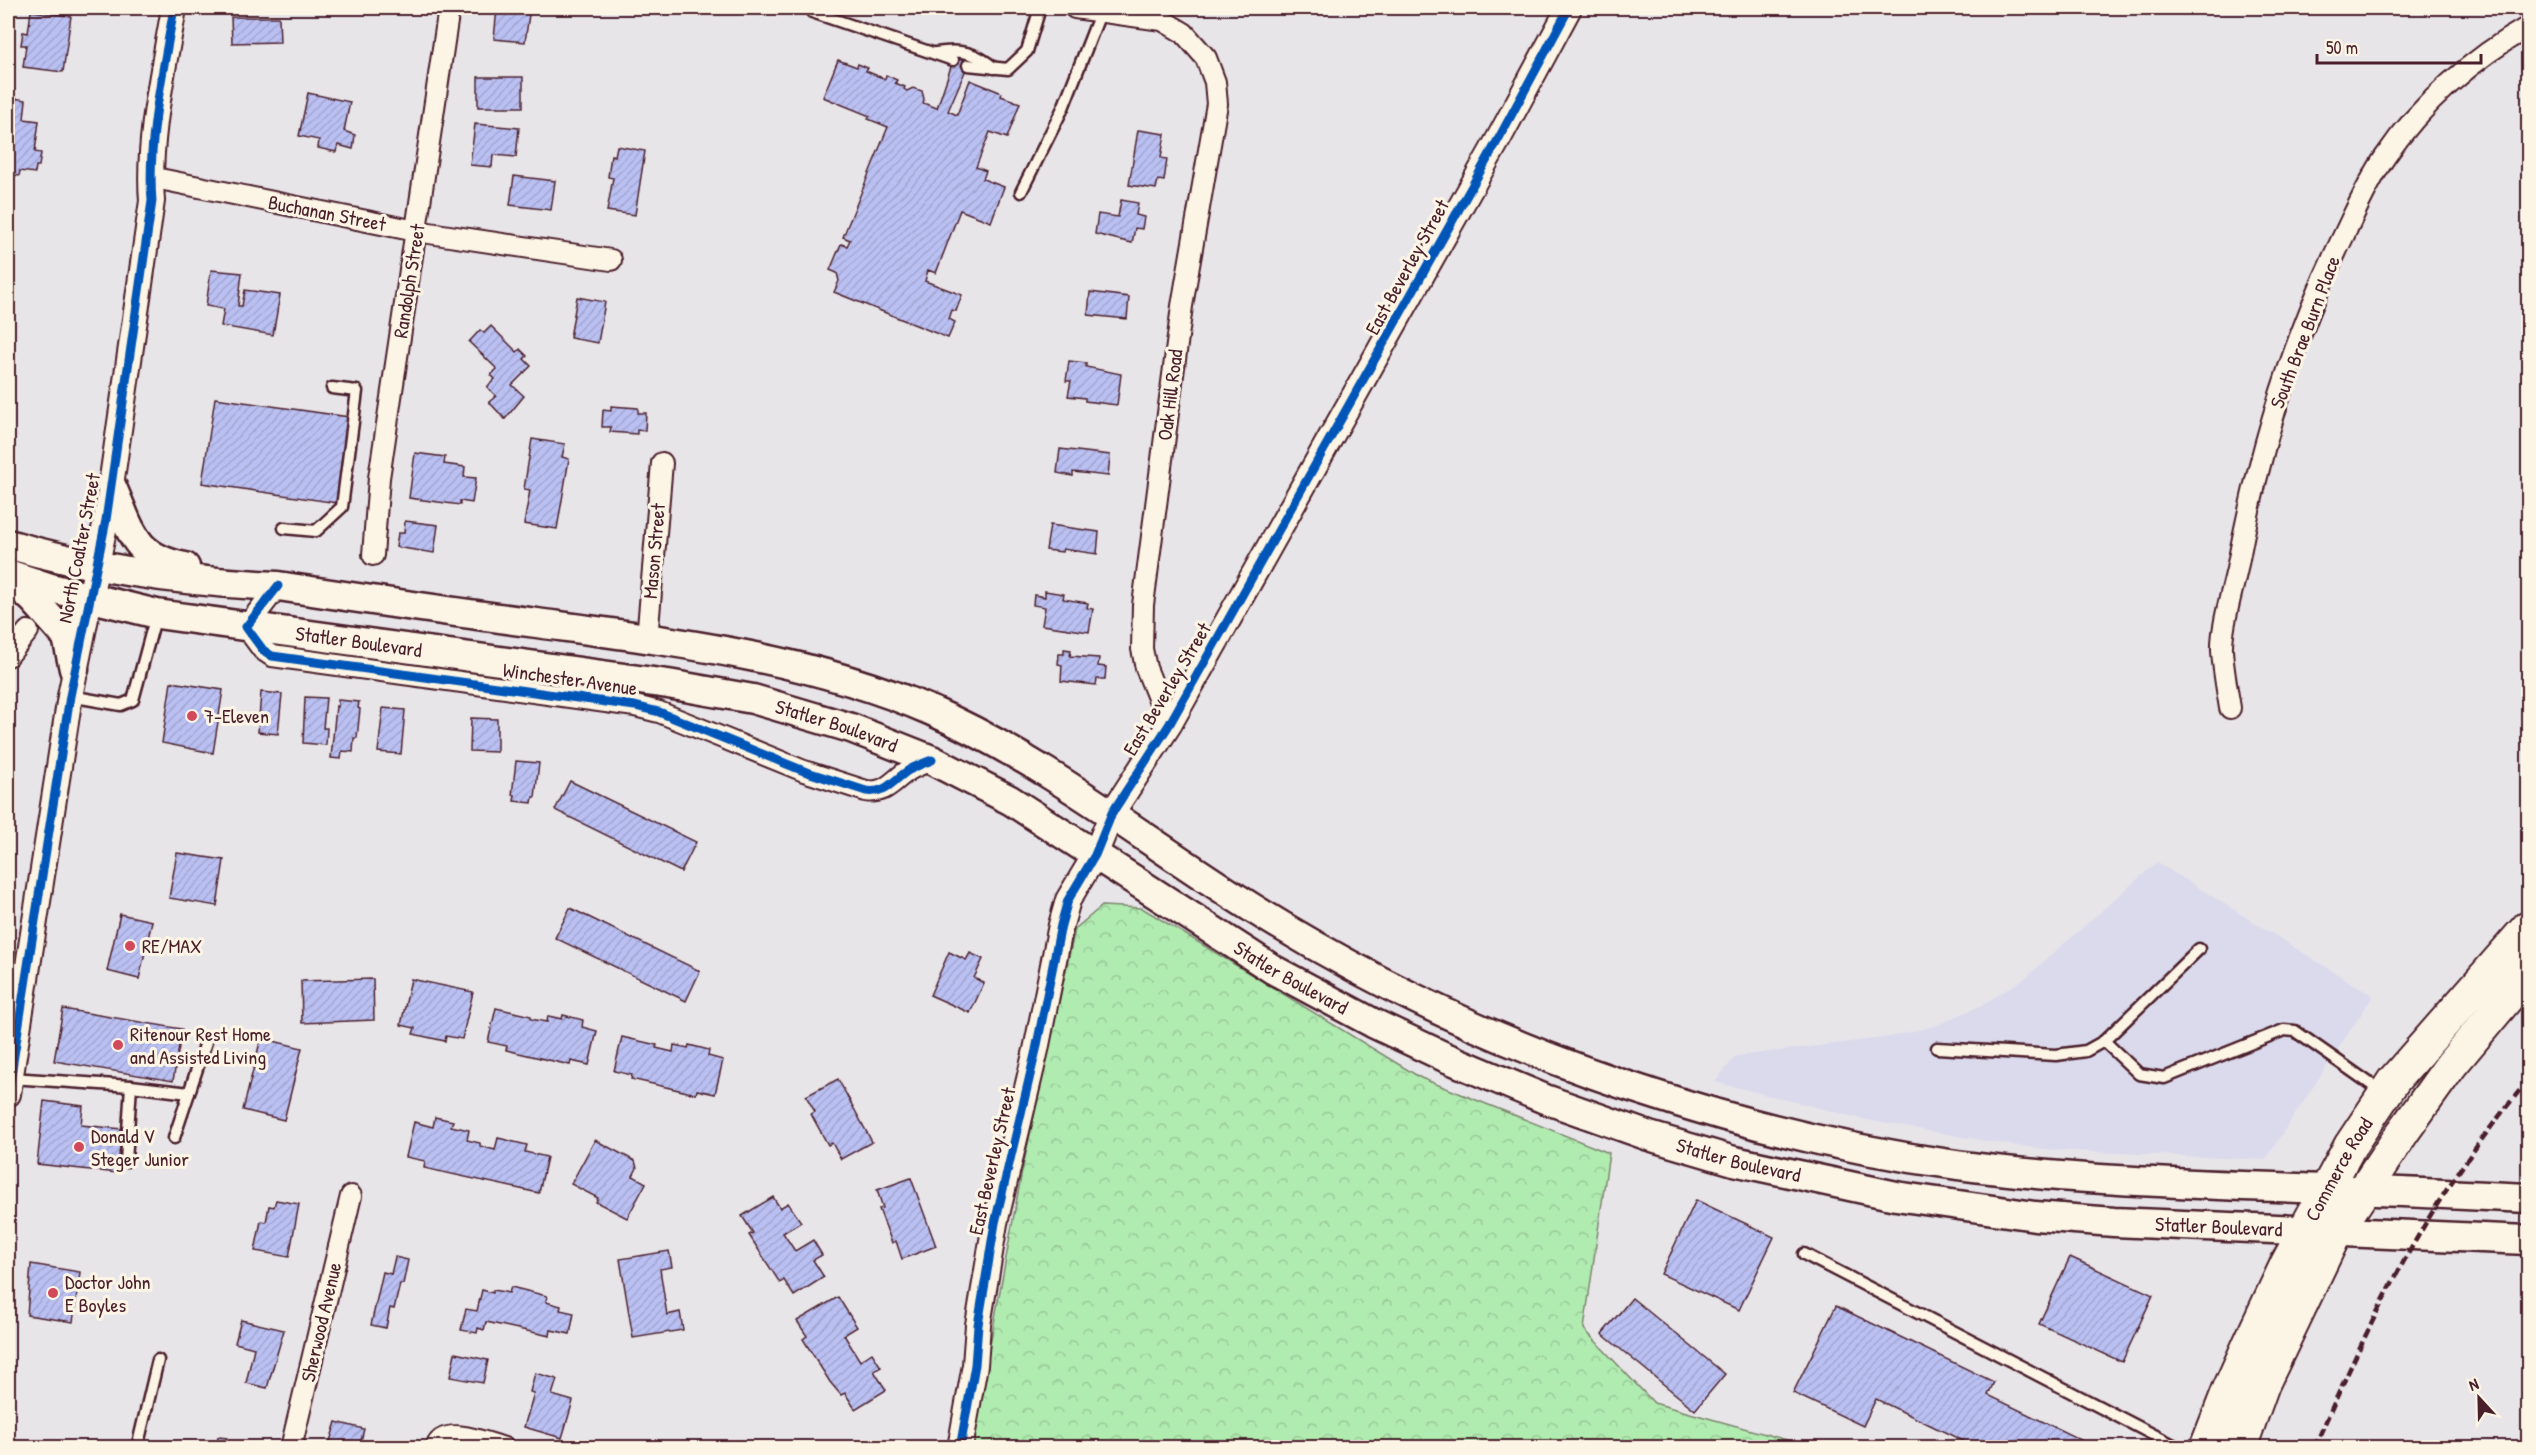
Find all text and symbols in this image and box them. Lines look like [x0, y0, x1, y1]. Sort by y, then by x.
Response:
scale bar [2317, 27, 2480, 65]
text: 50 m [2326, 35, 2358, 60]
street label: Buchanan Street [266, 188, 389, 237]
street label: East Beverley Street [1358, 193, 1455, 339]
street label: Randolph Street [386, 221, 431, 340]
street label: South Brae Burn Place [2263, 252, 2346, 412]
street label: Oak Hill Road [1151, 348, 1189, 442]
street label: North Coalter Street [51, 470, 106, 625]
street label: Mason Street [636, 501, 671, 600]
street label: East Beverley Street [1116, 616, 1217, 760]
street label: Statler Boulevard [294, 619, 424, 663]
street label: Winchester Avenue [501, 656, 639, 701]
street label: Statler Boulevard [772, 692, 902, 758]
place label: 7-Eleven [204, 702, 269, 729]
marker: 7-Eleven [185, 709, 199, 723]
place label: RE/MAX [142, 932, 202, 959]
street label: Statler Boulevard [1229, 934, 1353, 1020]
marker: RE/MAX [123, 939, 137, 953]
place label: Ritenour Rest Home and Assisted Living [130, 1020, 271, 1070]
marker: Ritenour Rest Home and Assisted Living [111, 1038, 125, 1052]
street label: East Beverley Street [961, 1083, 1022, 1237]
street label: Commerce Road [2298, 1112, 2378, 1226]
place label: Donald V Steger Junior [91, 1122, 189, 1172]
street label: Statler Boulevard [1673, 1131, 1803, 1188]
marker: Donald V Steger Junior [72, 1140, 86, 1154]
street label: Statler Boulevard [2155, 1210, 2283, 1242]
street label: Sherwood Avenue [294, 1260, 347, 1384]
place label: Doctor John E Boyles [65, 1268, 150, 1318]
marker: Doctor John E Boyles [46, 1286, 60, 1300]
north arrow [2449, 1368, 2509, 1428]
text: N [2465, 1372, 2482, 1396]

